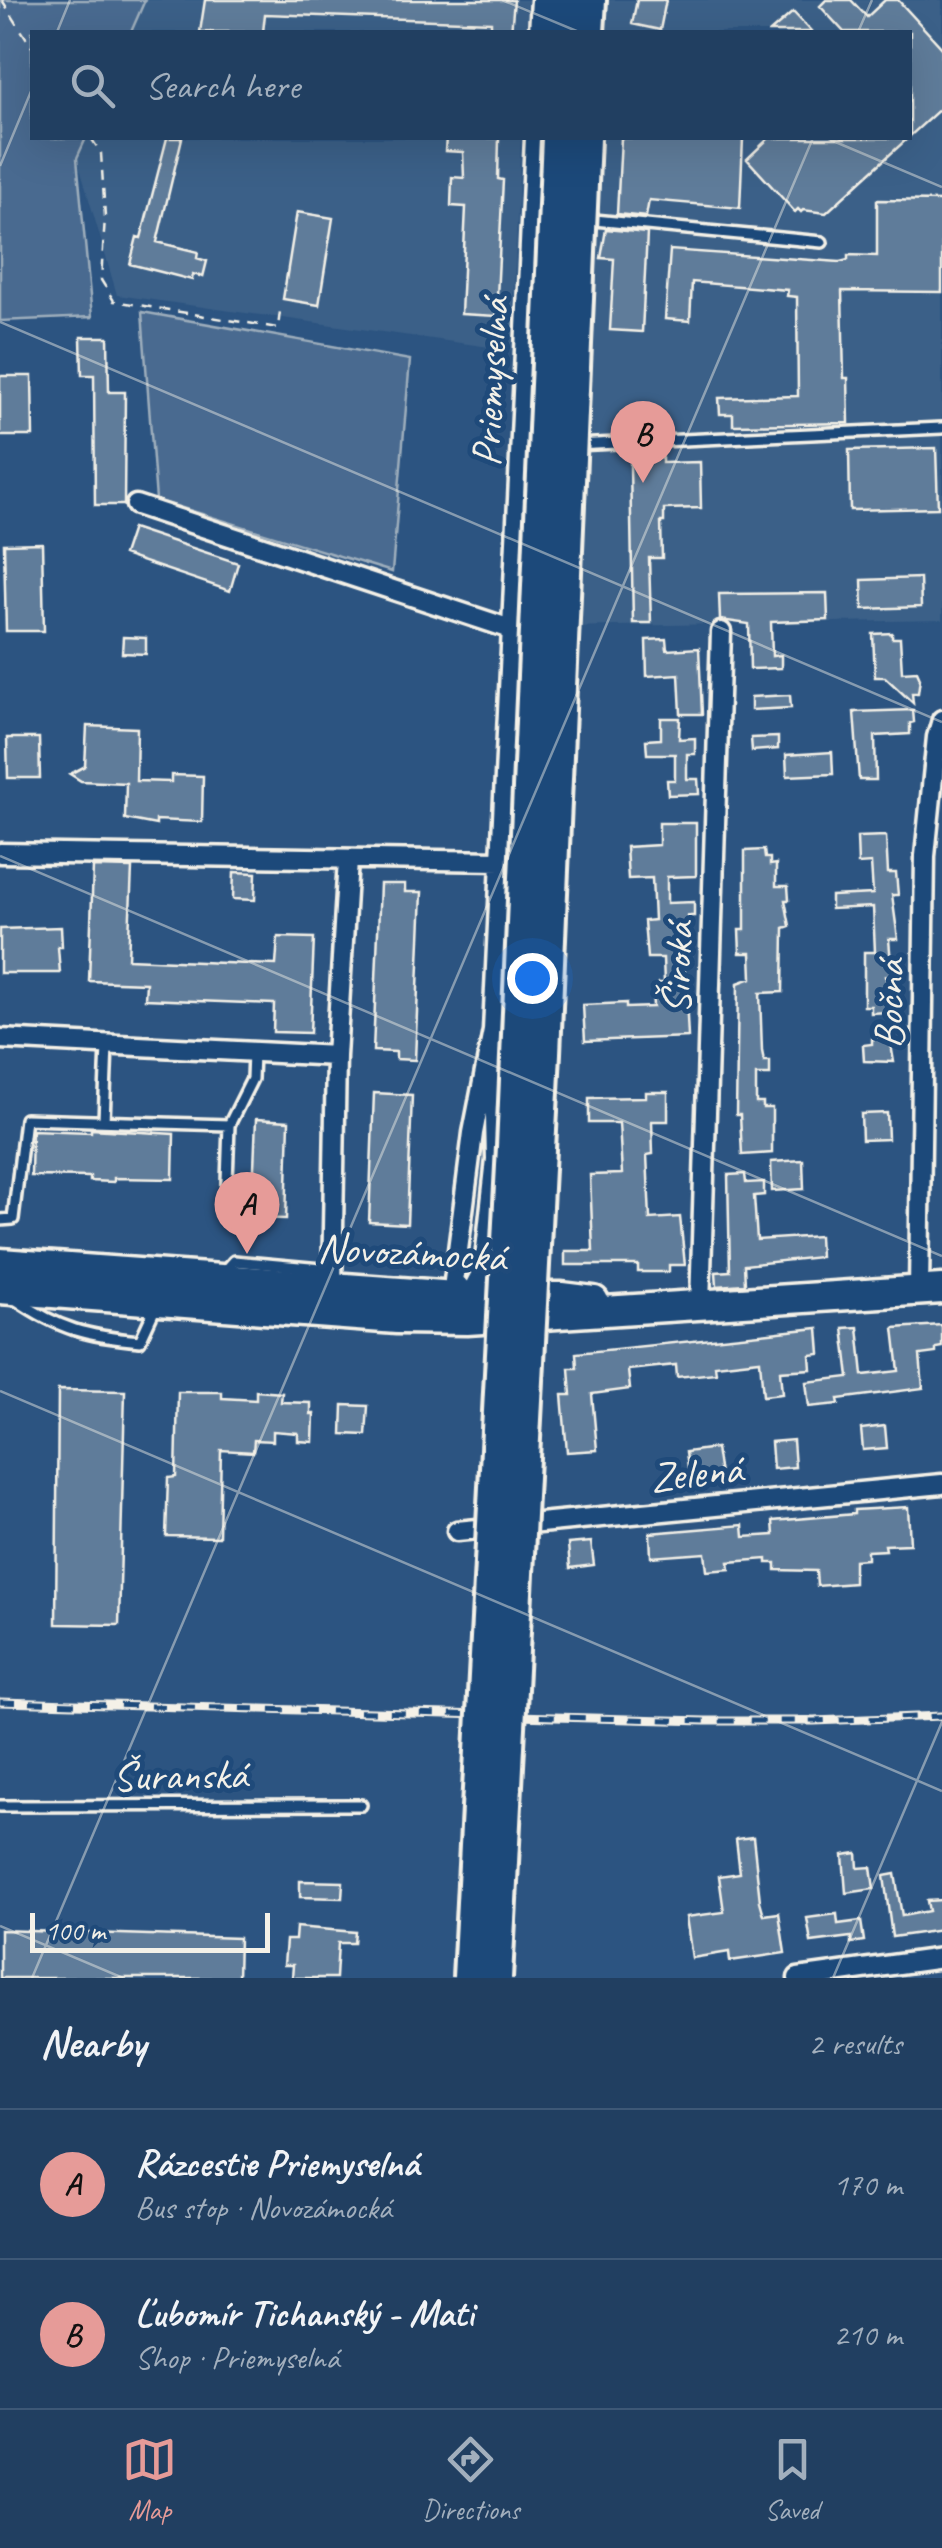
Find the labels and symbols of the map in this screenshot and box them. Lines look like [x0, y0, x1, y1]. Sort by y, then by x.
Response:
street label: Priemyselná [460, 293, 522, 468]
pin: B [610, 400, 676, 483]
street label: Široká [649, 918, 706, 1015]
your location [507, 953, 558, 1004]
street label: Bočná [862, 956, 917, 1049]
pin: A [214, 1172, 280, 1254]
street label: Novozámocká [317, 1221, 511, 1284]
street label: Zelená [647, 1442, 748, 1505]
street label: Šuranská [112, 1748, 252, 1803]
scale bar [30, 1908, 270, 1952]

